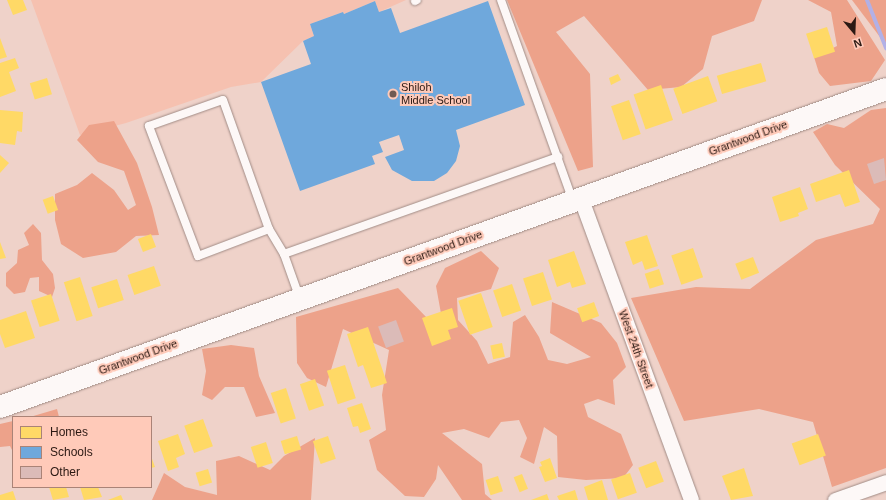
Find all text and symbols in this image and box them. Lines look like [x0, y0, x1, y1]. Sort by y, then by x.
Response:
north arrow [834, 12, 874, 52]
text: N [852, 36, 864, 50]
place label: Shiloh Middle School [401, 81, 470, 107]
marker: Shiloh Middle School [388, 89, 398, 99]
street label: Grantwood Drive [707, 118, 789, 158]
street label: Grantwood Drive [402, 228, 484, 268]
street label: West 24th Street [616, 308, 656, 390]
street label: Grantwood Drive [97, 337, 179, 377]
legend [12, 416, 152, 488]
text: Homes [50, 425, 88, 439]
text: Schools [50, 445, 93, 459]
text: Other [50, 465, 80, 479]

